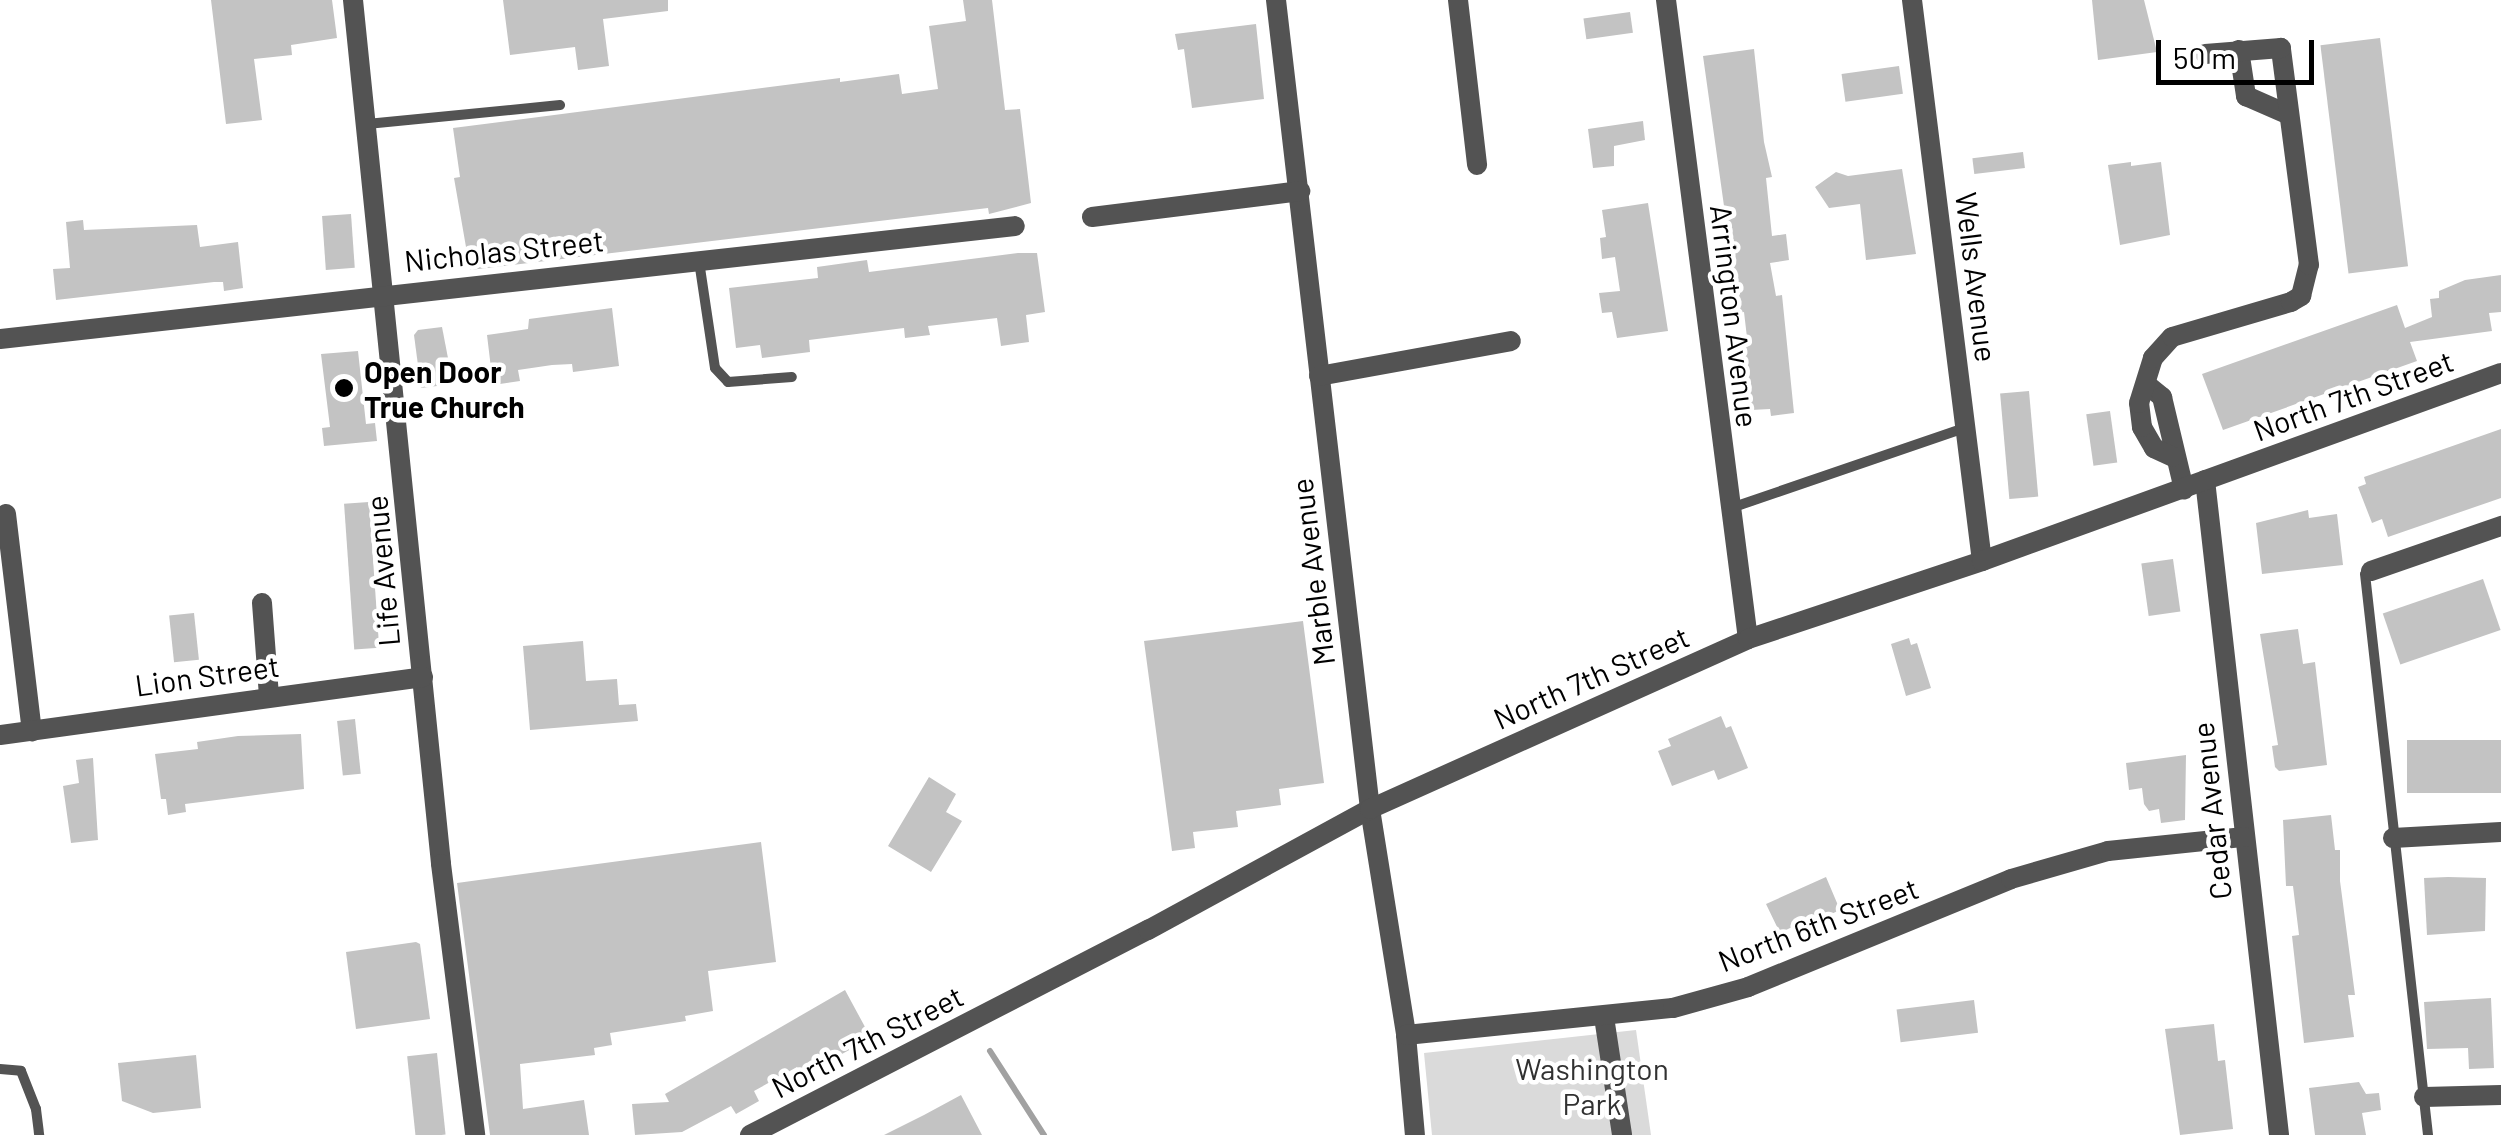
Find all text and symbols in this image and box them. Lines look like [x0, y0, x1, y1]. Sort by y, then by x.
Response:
scale bar [2161, 20, 2318, 82]
text: 50 m [2173, 39, 2236, 75]
street label: Wells Avenue [1949, 190, 2005, 364]
street label: Arrington Avenue [1703, 203, 1767, 429]
street label: Nicholas Street [402, 222, 606, 278]
street label: North 7th Street [2248, 342, 2458, 448]
place label: Open Door True Church [364, 353, 525, 424]
marker: Open Door True Church [333, 377, 355, 399]
street label: Marble Avenue [1283, 476, 1341, 668]
street label: Life Avenue [357, 494, 407, 648]
street label: North 7th Street [1488, 618, 1694, 736]
street label: Lion Street [133, 647, 281, 703]
street label: Cedar Avenue [2184, 721, 2238, 901]
street label: North 6th Street [1713, 869, 1923, 979]
street label: North 7th Street [765, 977, 969, 1105]
park label: Washington Park [1515, 1050, 1669, 1120]

